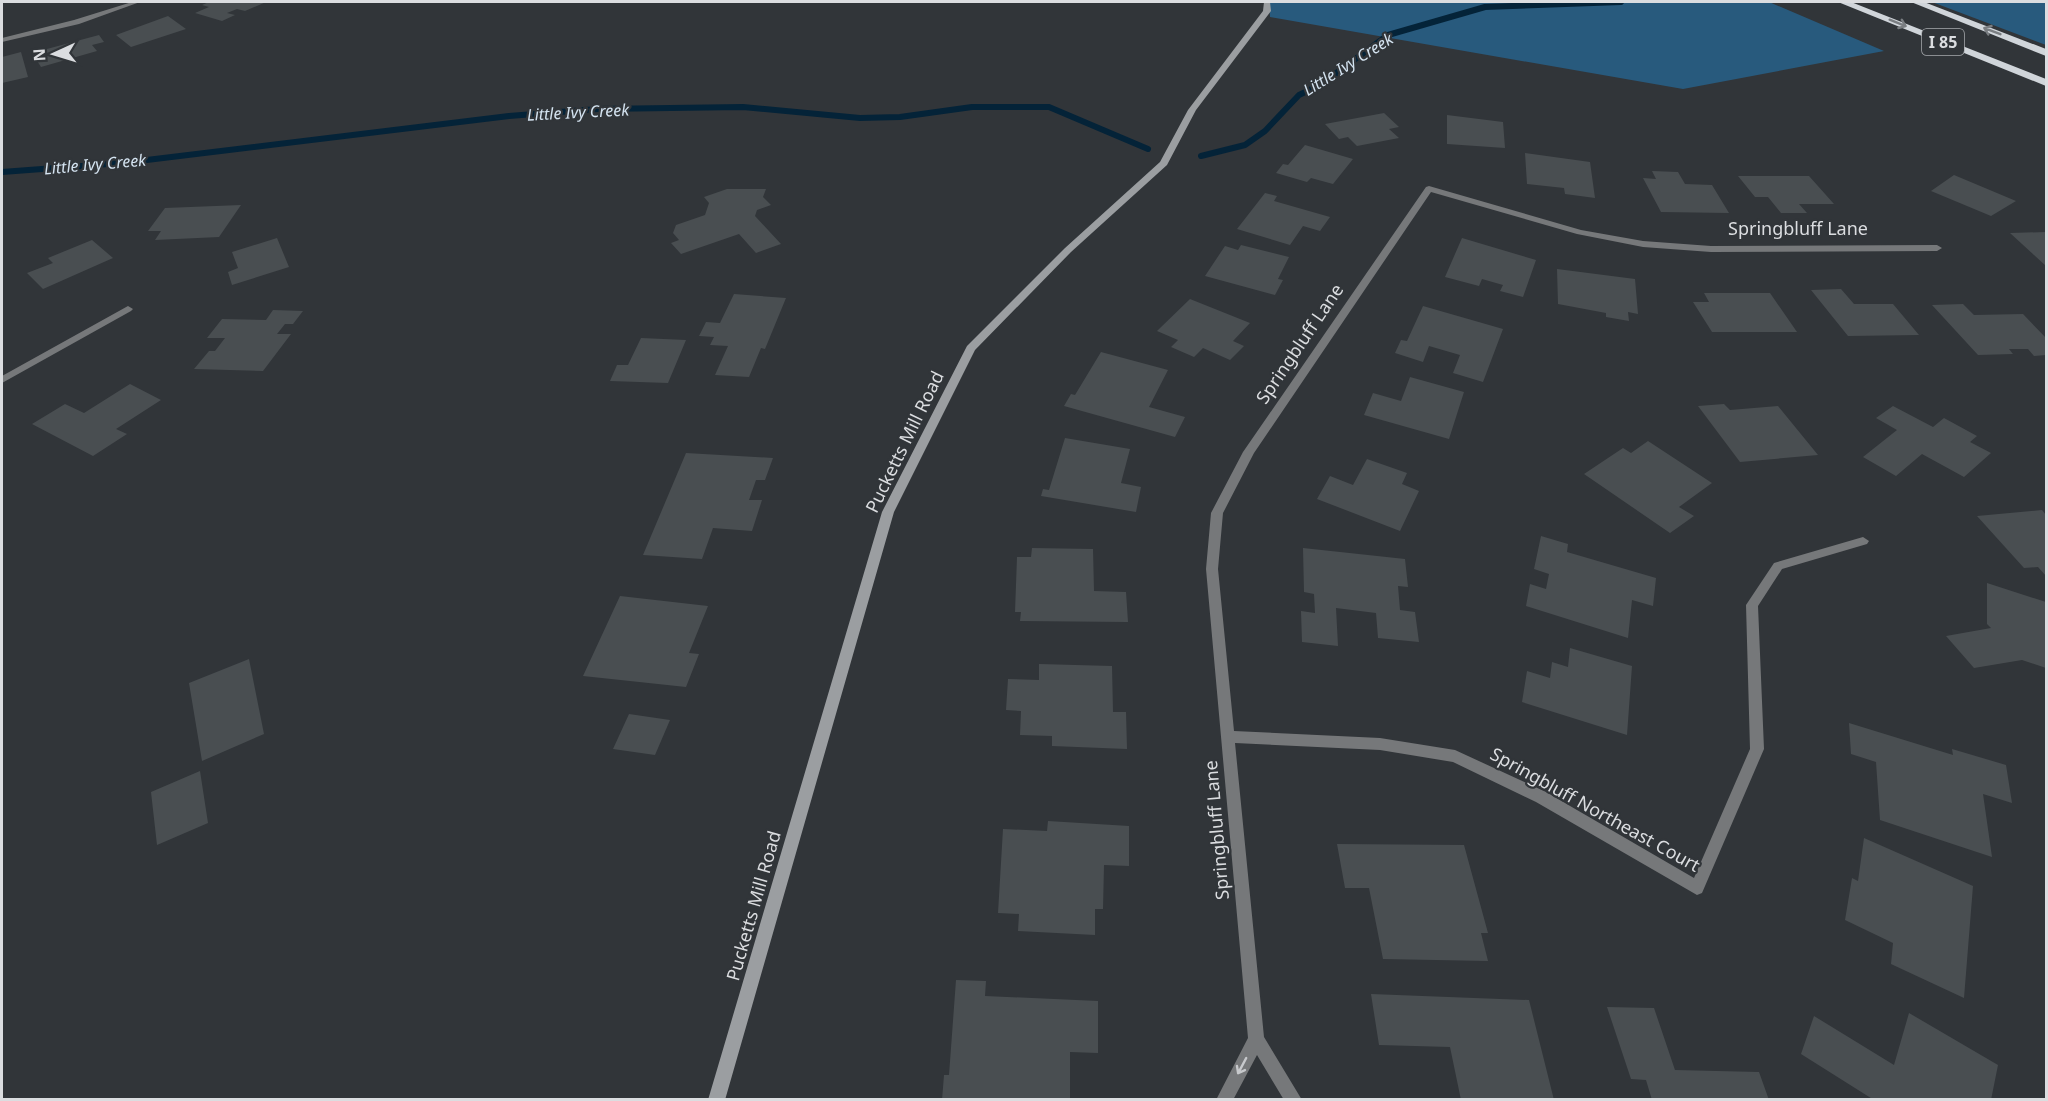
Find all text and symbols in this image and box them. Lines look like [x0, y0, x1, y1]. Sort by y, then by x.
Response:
one-way arrow [1888, 18, 1906, 29]
north arrow [24, 24, 84, 84]
one-way arrow [1983, 25, 2002, 36]
water label: Little Ivy Creek [1299, 27, 1398, 100]
road number: I 85 [1922, 29, 1964, 55]
text: N [28, 48, 50, 62]
water label: Little Ivy Creek [526, 98, 631, 126]
water label: Little Ivy Creek [43, 148, 148, 179]
street label: Springbluff Lane [1728, 216, 1868, 240]
street label: Springbluff Lane [1250, 279, 1348, 408]
street label: Pucketts Mill Road [859, 367, 949, 516]
street label: Springbluff Northeast Court [1486, 741, 1705, 877]
street label: Springbluff Lane [1198, 759, 1234, 901]
street label: Pucketts Mill Road [720, 828, 786, 983]
one-way arrow [1236, 1056, 1247, 1074]

